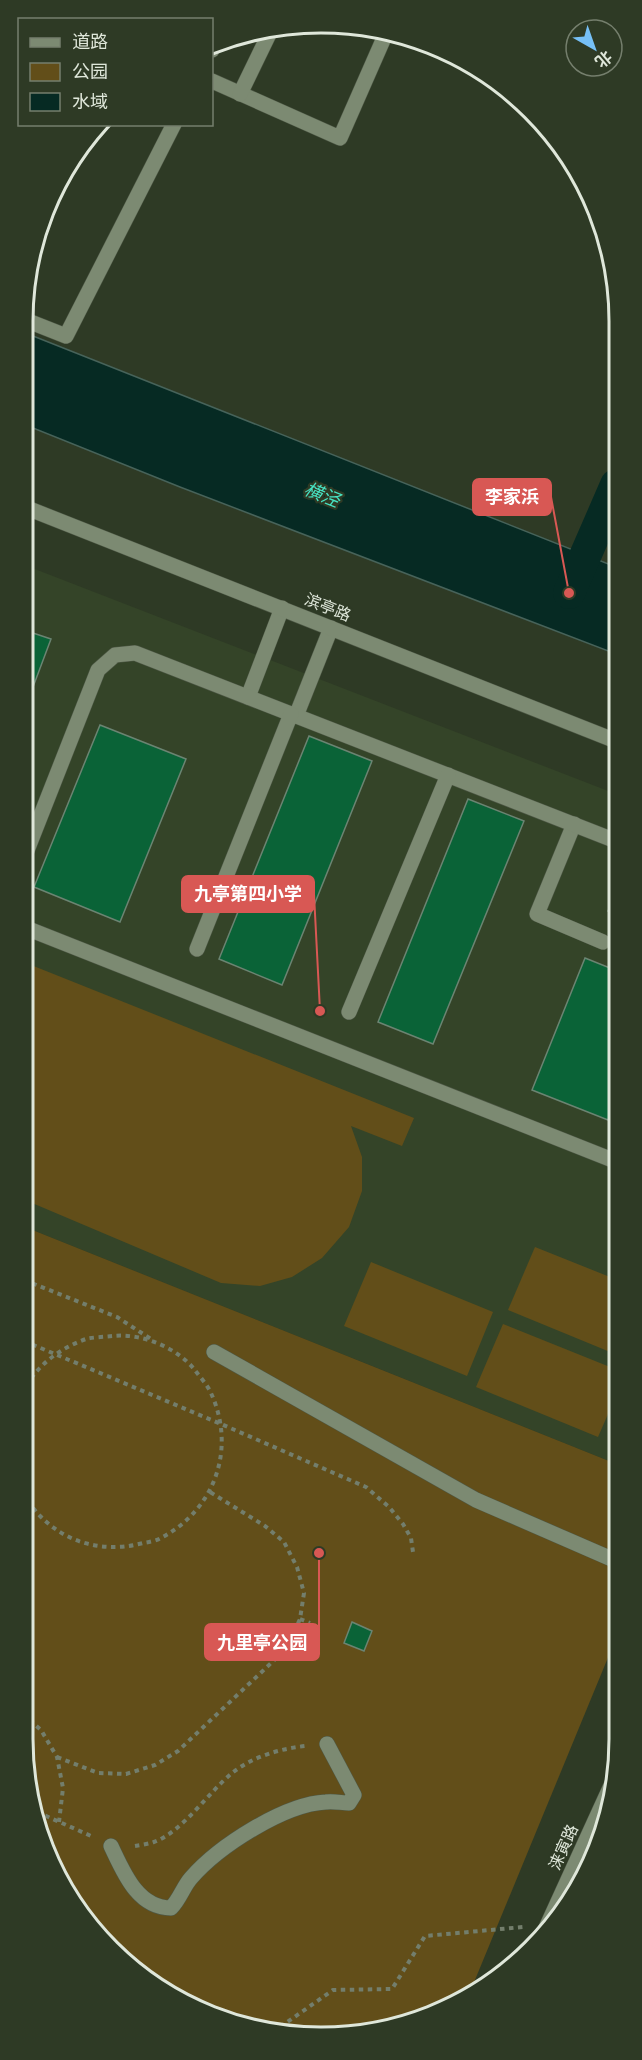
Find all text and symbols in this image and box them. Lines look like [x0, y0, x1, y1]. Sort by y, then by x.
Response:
legend [18, 18, 213, 126]
north arrow [564, 18, 624, 78]
text: 道路 [72, 32, 108, 52]
text: 北 [592, 47, 615, 71]
text: 公园 [72, 62, 108, 82]
text: 水域 [72, 92, 108, 112]
water label: 横泾 [302, 479, 344, 512]
callout: 李家浜 [473, 479, 551, 515]
text: 李家浜 [485, 487, 539, 507]
street label: 滨亭路 [302, 591, 353, 624]
callout: 九亭第四小学 [182, 876, 314, 912]
text: 九亭第四小学 [194, 884, 302, 904]
callout: 九里亭公园 [205, 1624, 319, 1660]
text: 九里亭公园 [217, 1633, 307, 1653]
street label: 涞寅路 [546, 1822, 581, 1873]

